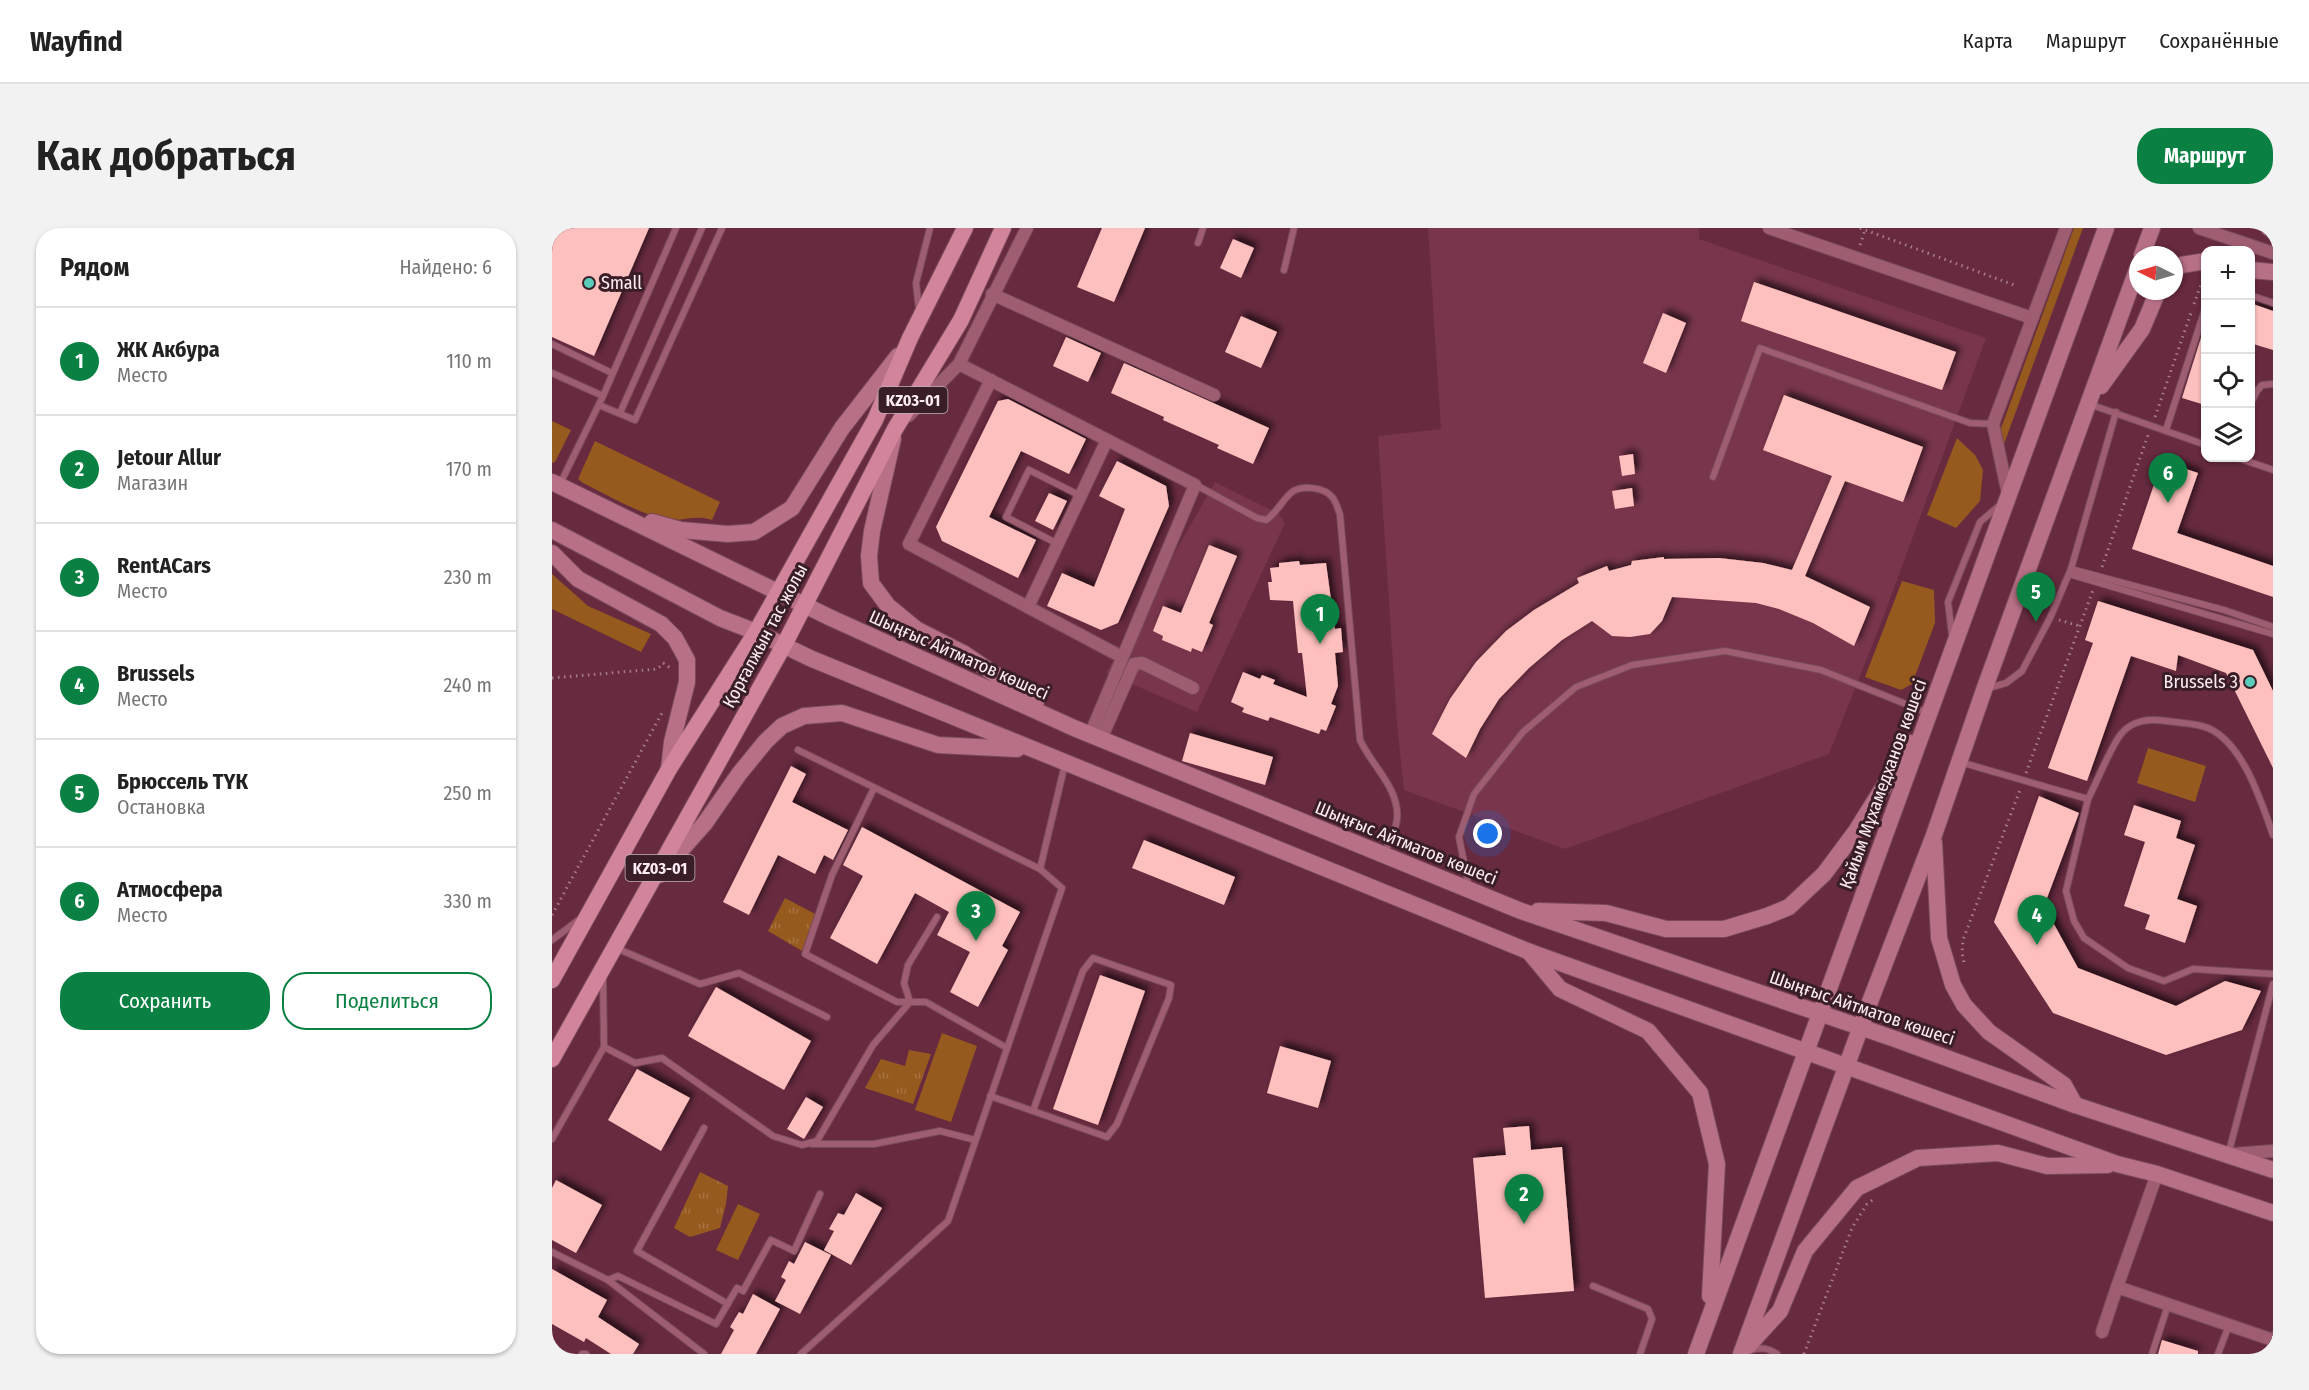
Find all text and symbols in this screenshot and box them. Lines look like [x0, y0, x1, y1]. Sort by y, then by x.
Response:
text: Wayfind [30, 25, 123, 58]
text: Карта [1963, 28, 2013, 54]
text: Маршрут [2046, 28, 2126, 54]
text: Сохранённые [2159, 28, 2279, 54]
button: Маршрут [2137, 128, 2273, 184]
text: Как добраться [36, 131, 296, 181]
north arrow [2129, 246, 2183, 300]
map controls [2201, 246, 2255, 462]
button: + [2201, 246, 2255, 300]
text: Рядом [60, 252, 129, 283]
text: Найдено: 6 [399, 255, 492, 279]
place label: Small [601, 272, 642, 294]
marker: Small [582, 276, 596, 290]
button: − [2201, 300, 2255, 354]
text: ЖК Акбура [117, 336, 220, 363]
text: 1 [75, 349, 84, 373]
text: 110 m [446, 349, 492, 373]
button: locate [2201, 354, 2255, 408]
text: Место [117, 363, 168, 387]
road number: KZ03-01 [878, 387, 947, 413]
button: layers [2201, 408, 2255, 462]
text: Jetour Allur [117, 444, 221, 471]
pin: 6 [2148, 454, 2188, 503]
text: 2 [75, 457, 84, 481]
text: 170 m [446, 457, 492, 481]
text: Магазин [117, 471, 188, 495]
text: RentACars [117, 552, 211, 579]
street label: Қорғалжын тас жолы [718, 560, 812, 712]
text: 3 [75, 565, 84, 589]
text: 230 m [444, 565, 492, 589]
pin: 5 [2016, 572, 2056, 622]
text: Место [117, 579, 168, 603]
pin: 1 [1300, 594, 1340, 644]
street label: Шыңғыс Айтматов көшесі [866, 605, 1052, 705]
text: Brussels [117, 660, 195, 687]
place label: Brussels 3 [2164, 671, 2238, 693]
text: 4 [74, 673, 85, 697]
text: 240 m [443, 673, 492, 697]
marker: Brussels 3 [2243, 675, 2257, 689]
street label: Қайым Мұхамедханов көшесі [1835, 676, 1931, 892]
text: Место [117, 687, 168, 711]
text: Брюссель ТҮК [117, 768, 248, 795]
text: 5 [75, 781, 84, 805]
text: 250 m [444, 781, 492, 805]
text: Остановка [117, 795, 205, 819]
street label: Шыңғыс Айтматов көшесі [1312, 796, 1500, 890]
your location [1473, 819, 1502, 848]
road number: KZ03-01 [626, 855, 694, 881]
text: Атмосфера [117, 876, 223, 903]
text: 6 [74, 889, 85, 913]
text: 330 m [443, 889, 492, 913]
pin: 3 [956, 892, 996, 941]
pin: 4 [2018, 896, 2056, 945]
text: Место [117, 903, 168, 927]
street label: Шыңғыс Айтматов көшесі [1767, 966, 1957, 1050]
button: Сохранить [60, 972, 270, 1030]
button: Поделиться [282, 972, 492, 1030]
pin: 2 [1504, 1174, 1544, 1224]

